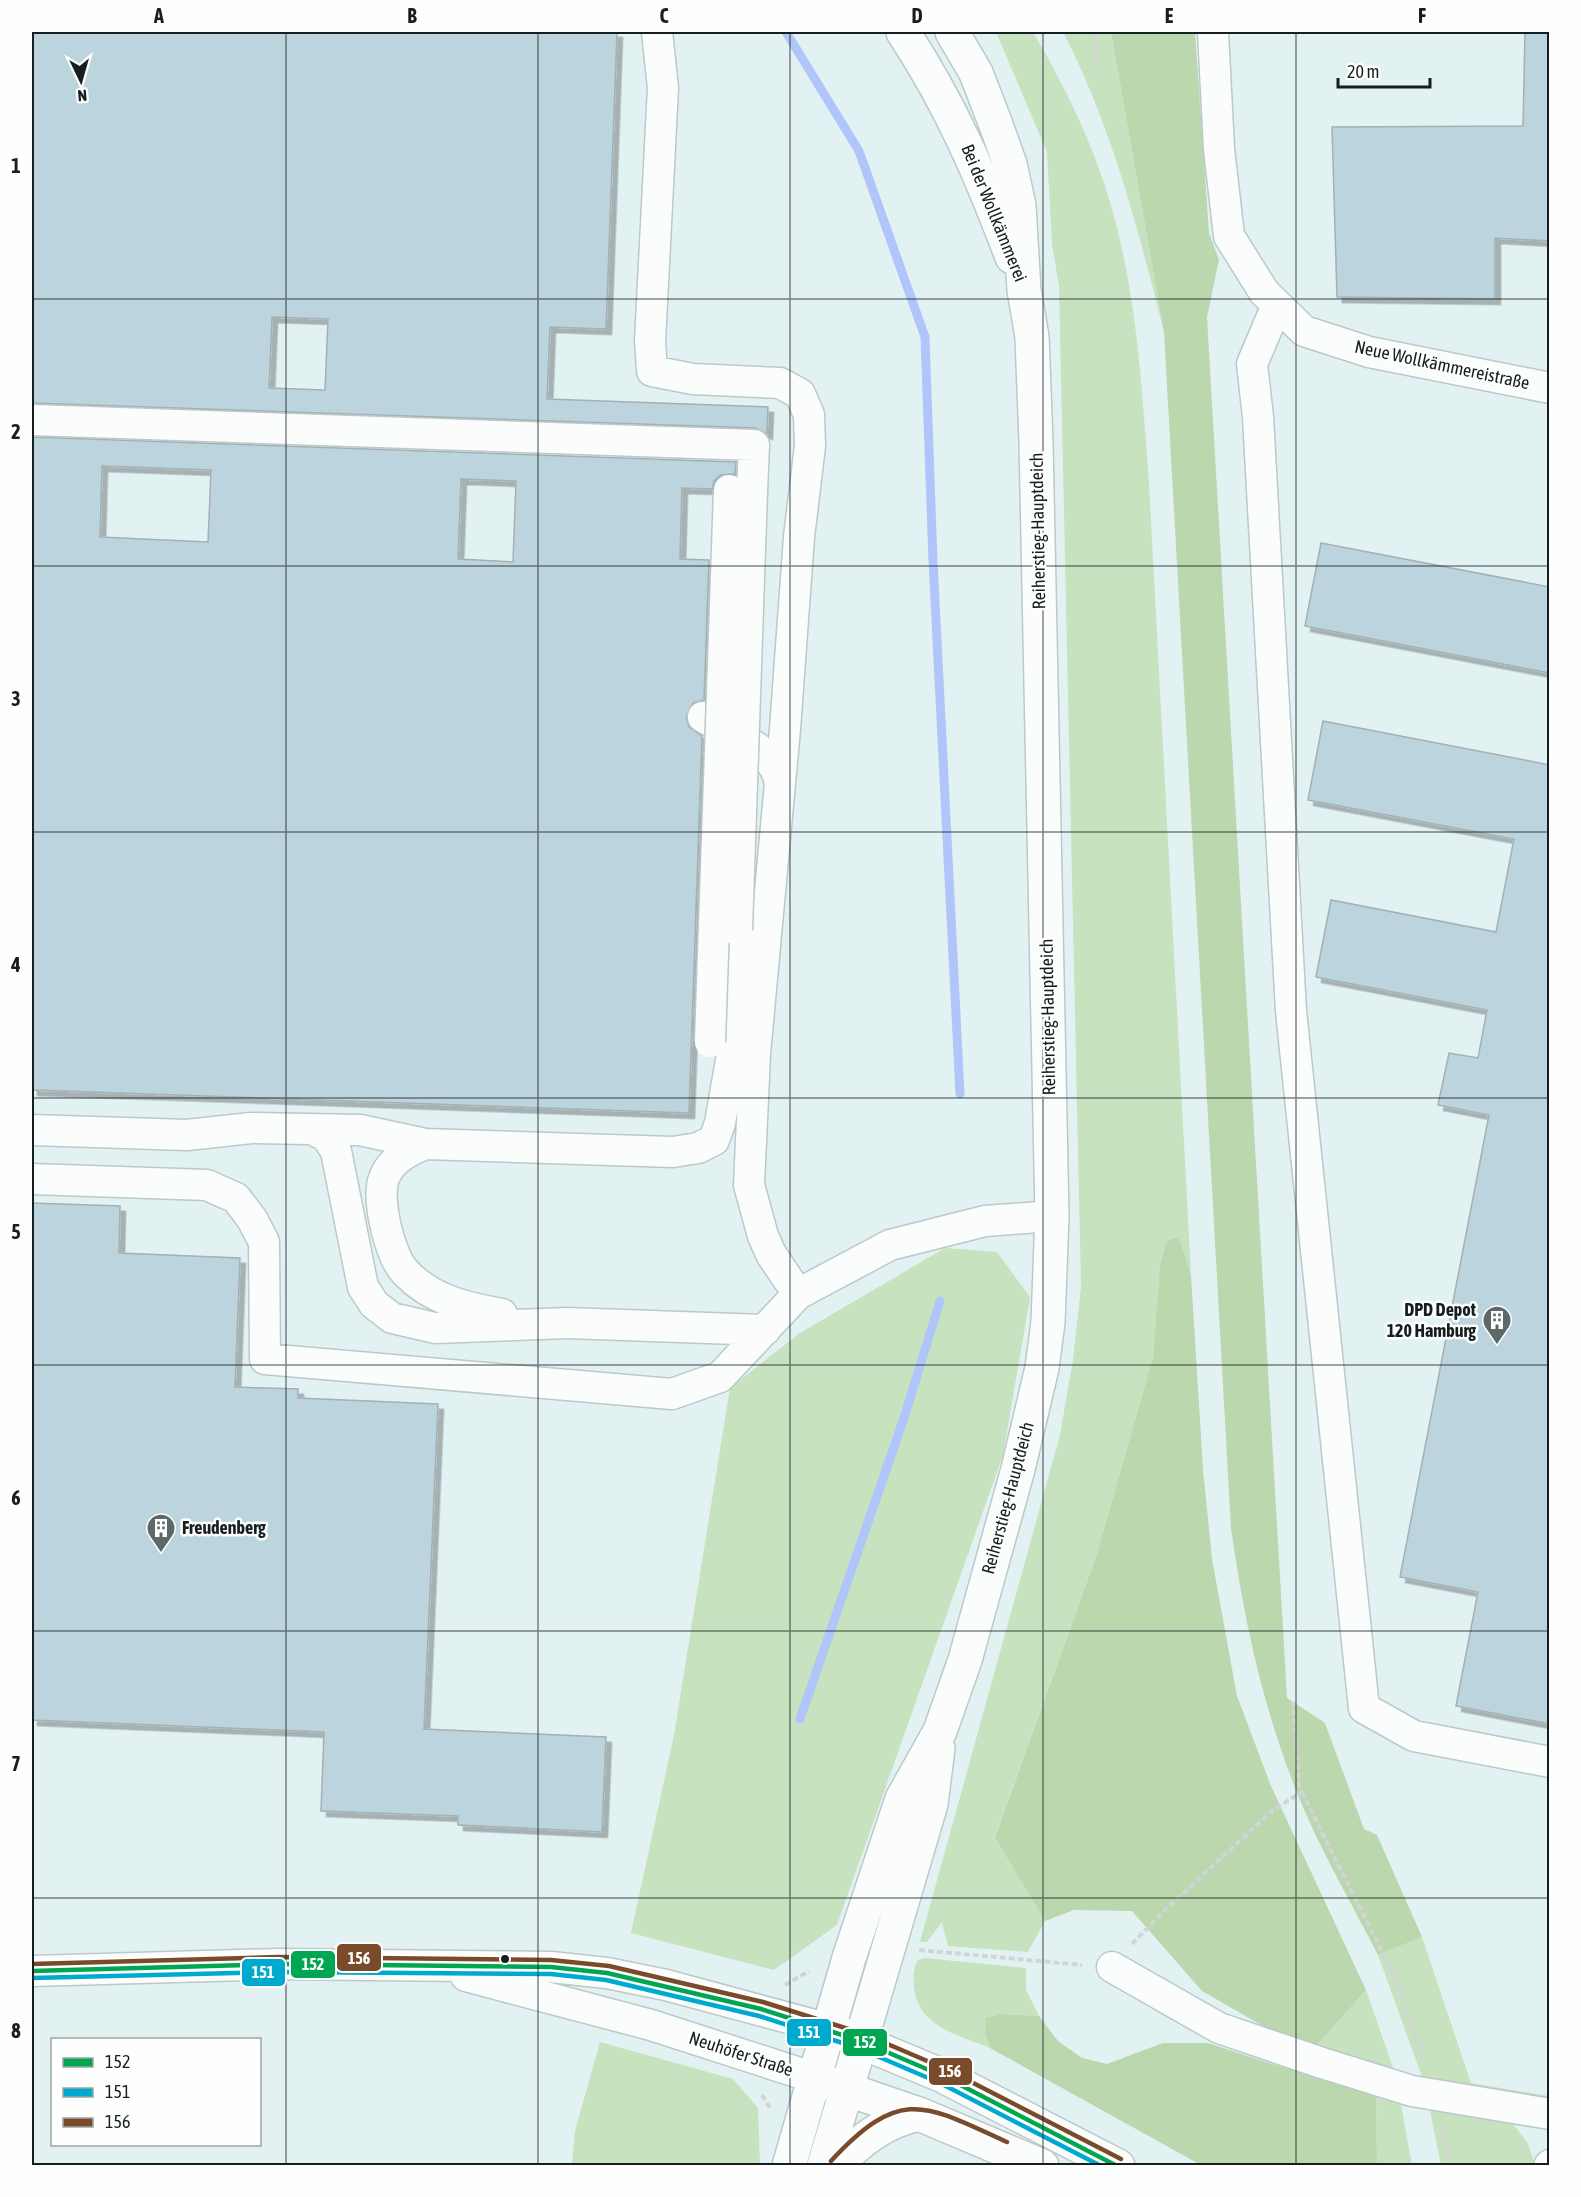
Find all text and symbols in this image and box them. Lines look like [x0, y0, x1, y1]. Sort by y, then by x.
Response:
text: A [153, 4, 164, 27]
text: B [407, 4, 417, 27]
text: C [660, 4, 669, 27]
text: D [911, 4, 923, 27]
text: E [1165, 4, 1174, 27]
text: F [1418, 4, 1426, 27]
north arrow [51, 51, 111, 111]
scale bar [1338, 51, 1430, 89]
text: 20 m [1347, 61, 1379, 82]
text: N [77, 87, 88, 105]
street label: Bei der Wollkämmerei [957, 141, 1032, 285]
text: 1 [11, 154, 21, 177]
street label: Neue Wollkämmereistraße [1353, 336, 1531, 393]
text: 2 [11, 420, 21, 443]
street label: Reiherstieg-Hauptdeich [1026, 452, 1049, 610]
text: 3 [11, 687, 21, 710]
street label: Reiherstieg-Hauptdeich [1036, 938, 1059, 1096]
text: 4 [10, 953, 21, 976]
text: 5 [11, 1220, 21, 1243]
place label: DPD Depot 120 Hamburg [1387, 1299, 1477, 1341]
building icon: DPD Depot 120 Hamburg [1481, 1304, 1513, 1346]
street label: Reiherstieg-Hauptdeich [977, 1419, 1038, 1576]
text: 6 [11, 1486, 21, 1509]
building icon: Freudenberg [145, 1512, 177, 1554]
place label: Freudenberg [182, 1517, 266, 1538]
text: 7 [11, 1752, 21, 1775]
line badge: 156 [336, 1943, 382, 1972]
text: 156 [348, 1949, 371, 1967]
line badge: 152 [290, 1950, 336, 1979]
unlabelled marker [499, 1953, 511, 1965]
text: 152 [302, 1955, 324, 1973]
line badge: 151 [241, 1958, 286, 1987]
text: 151 [252, 1963, 275, 1981]
line badge: 151 [786, 2018, 832, 2047]
text: 8 [11, 2019, 21, 2042]
text: 151 [798, 2023, 821, 2041]
street label: Neuhöfer Straße [686, 2027, 796, 2080]
line badge: 152 [842, 2028, 888, 2057]
text: 152 [854, 2033, 876, 2051]
legend [51, 2038, 261, 2146]
text: 152 [105, 2051, 130, 2072]
line badge: 156 [928, 2057, 973, 2086]
text: 156 [939, 2062, 962, 2080]
text: 151 [105, 2081, 130, 2102]
text: 156 [105, 2111, 130, 2132]

